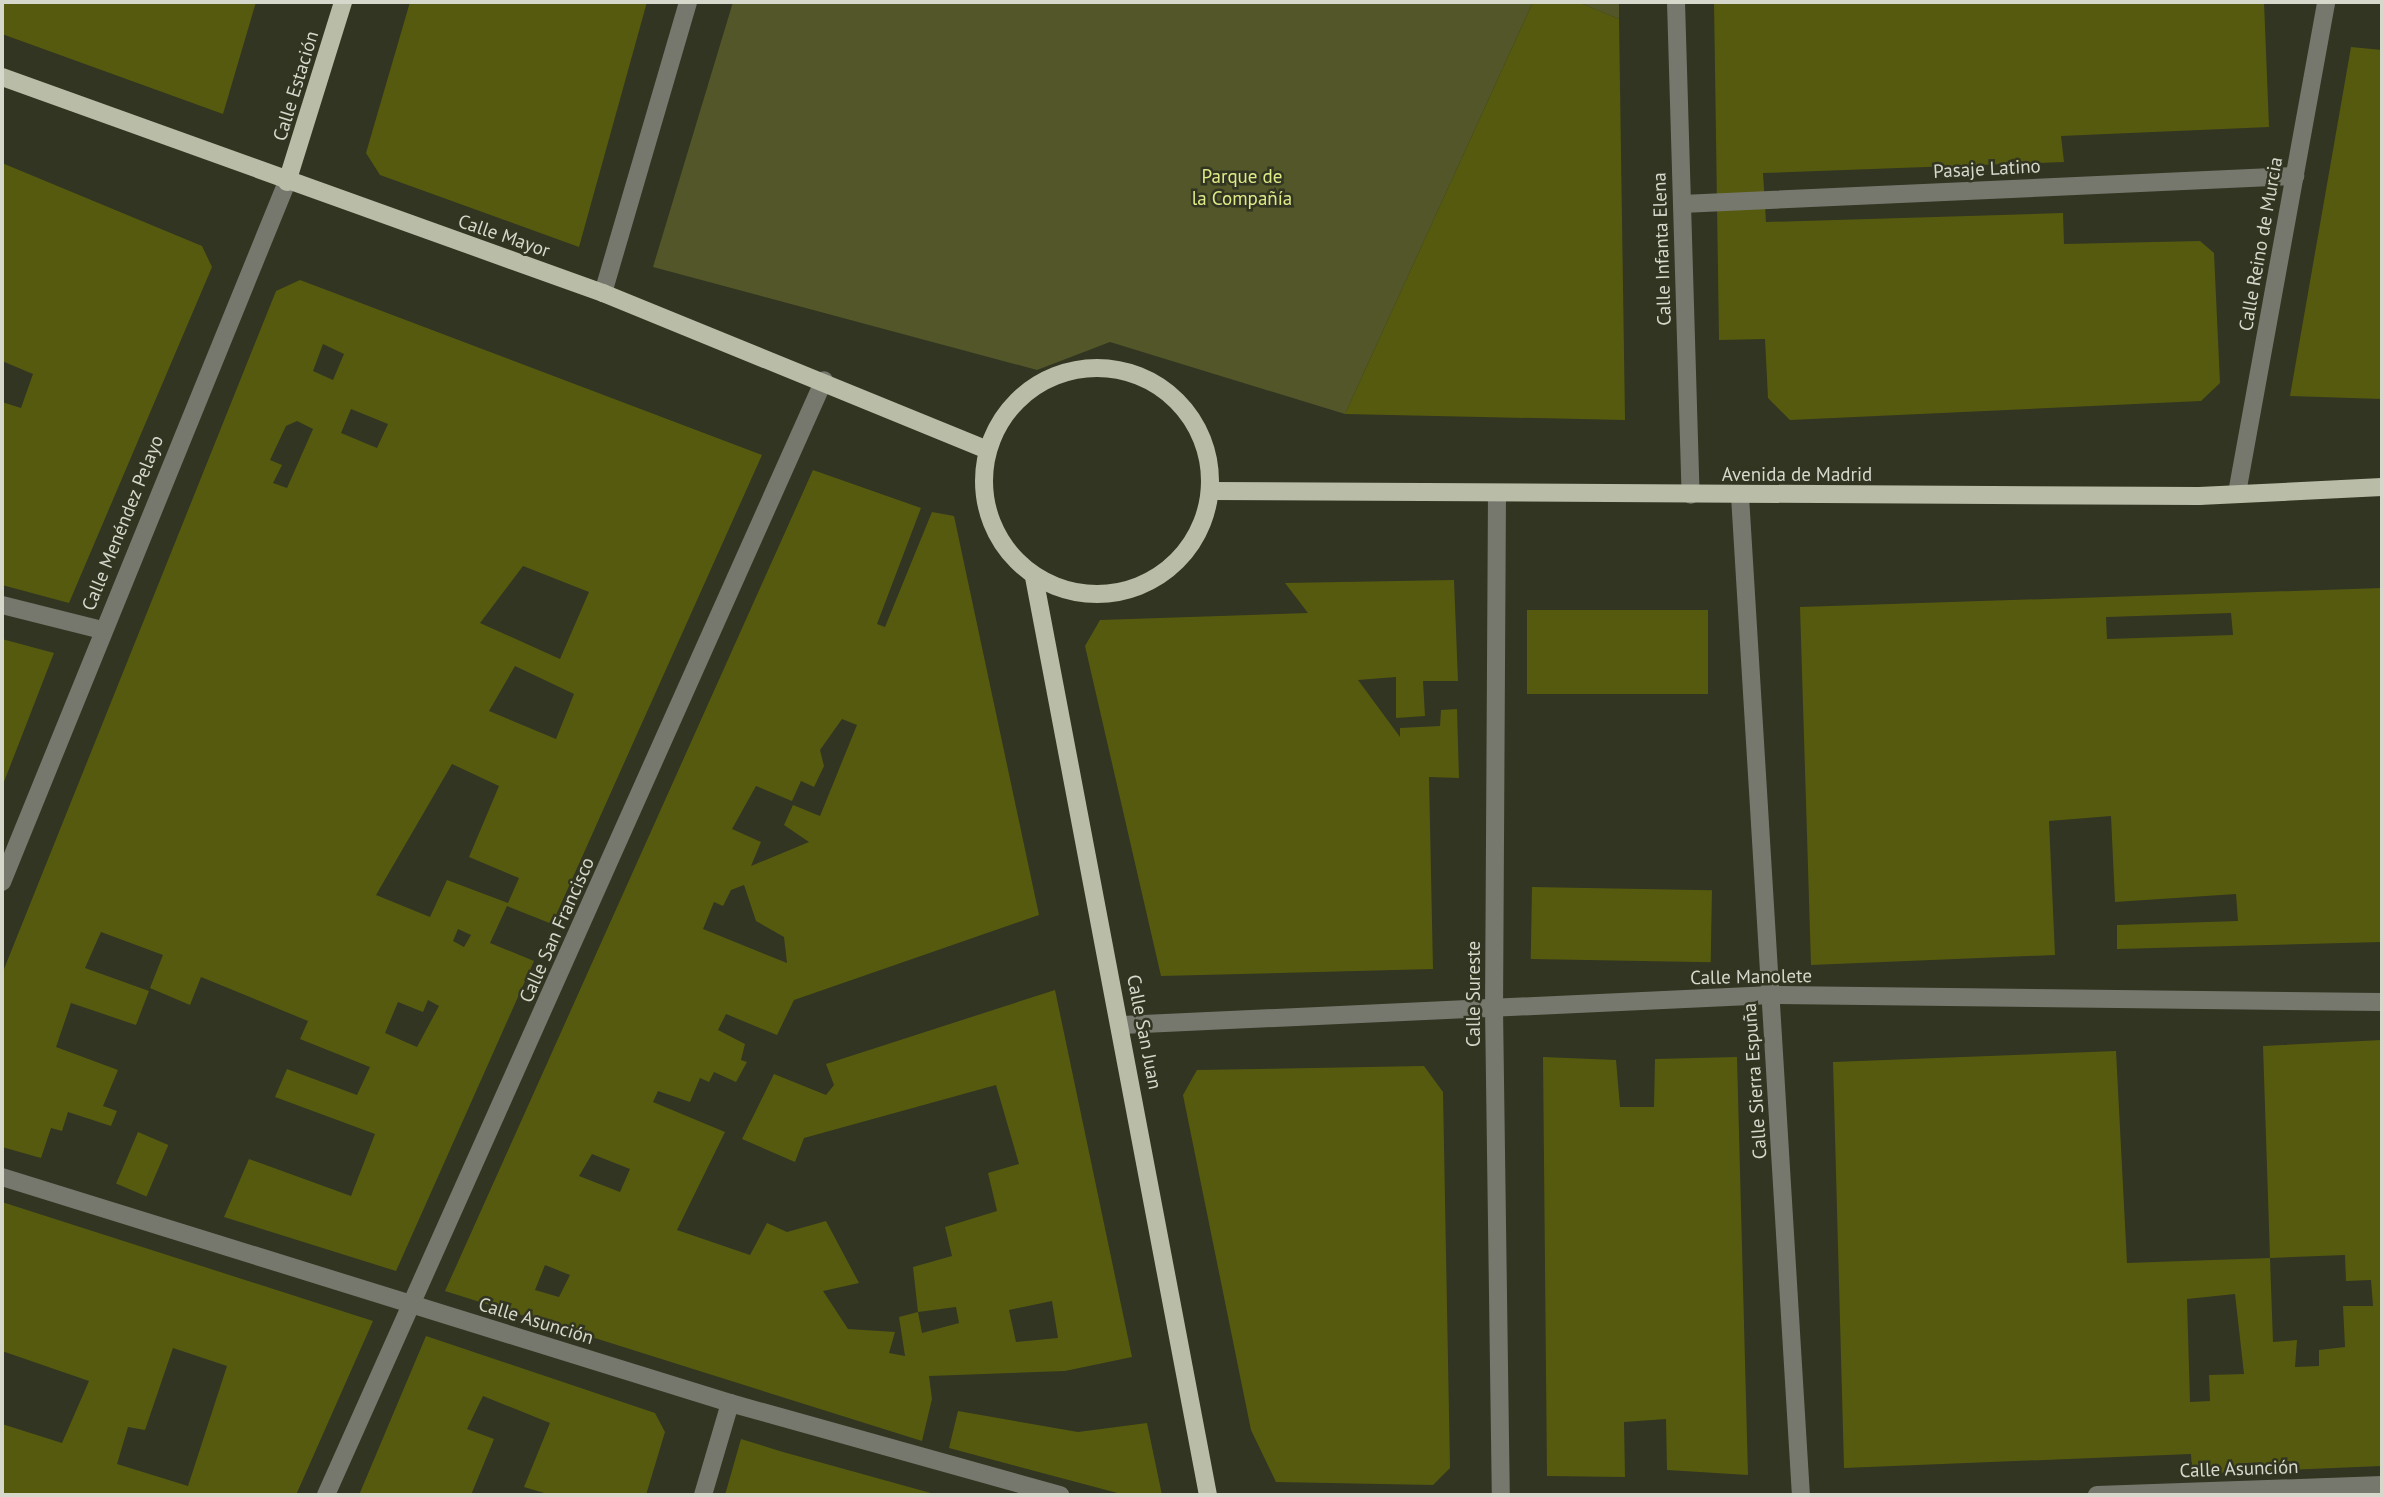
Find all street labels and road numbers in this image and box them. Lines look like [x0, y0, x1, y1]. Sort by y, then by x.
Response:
street label: Calle Estación [268, 28, 324, 144]
street label: Pasaje Latino [1933, 155, 2041, 183]
street label: Calle Reino de Murcia [2234, 155, 2288, 333]
street label: Calle Infanta Elena [1648, 172, 1676, 326]
street label: Calle Mayor [455, 210, 553, 262]
street label: Calle Menéndez Pelayo [77, 432, 169, 614]
street label: Avenida de Madrid [1722, 464, 1872, 486]
street label: Calle San Francisco [515, 854, 599, 1006]
street label: Calle Sureste [1463, 941, 1485, 1047]
street label: Calle Manolete [1690, 965, 1812, 989]
street label: Calle San Juan [1122, 973, 1166, 1091]
street label: Calle Sierra Espuña [1738, 1002, 1772, 1160]
street label: Calle Asunción [475, 1293, 597, 1349]
street label: Calle Asunción [2179, 1456, 2299, 1482]

